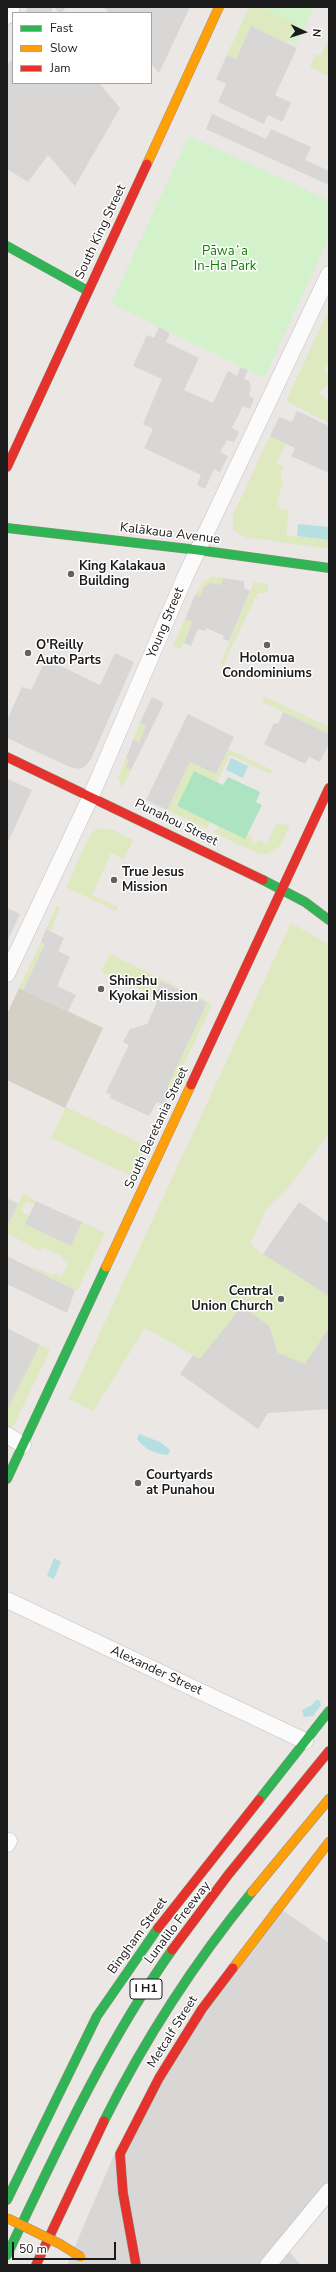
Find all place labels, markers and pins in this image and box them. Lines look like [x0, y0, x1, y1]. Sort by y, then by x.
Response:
place label: King Kalakaua Building [79, 559, 166, 590]
marker: King Kalakaua Building [66, 569, 76, 579]
place label: O'Reilly Auto Parts [36, 638, 101, 669]
marker: Holomua Condominiums [262, 640, 272, 650]
marker: O'Reilly Auto Parts [23, 648, 33, 658]
place label: Holomua Condominiums [222, 651, 312, 682]
place label: True Jesus Mission [122, 865, 184, 896]
marker: True Jesus Mission [109, 875, 119, 885]
place label: Shinshu Kyokai Mission [109, 974, 198, 1005]
marker: Shinshu Kyokai Mission [96, 984, 106, 994]
place label: Central Union Church [191, 1284, 273, 1315]
marker: Central Union Church [276, 1294, 286, 1304]
place label: Courtyards at Punahou [146, 1468, 215, 1499]
marker: Courtyards at Punahou [133, 1478, 143, 1488]

